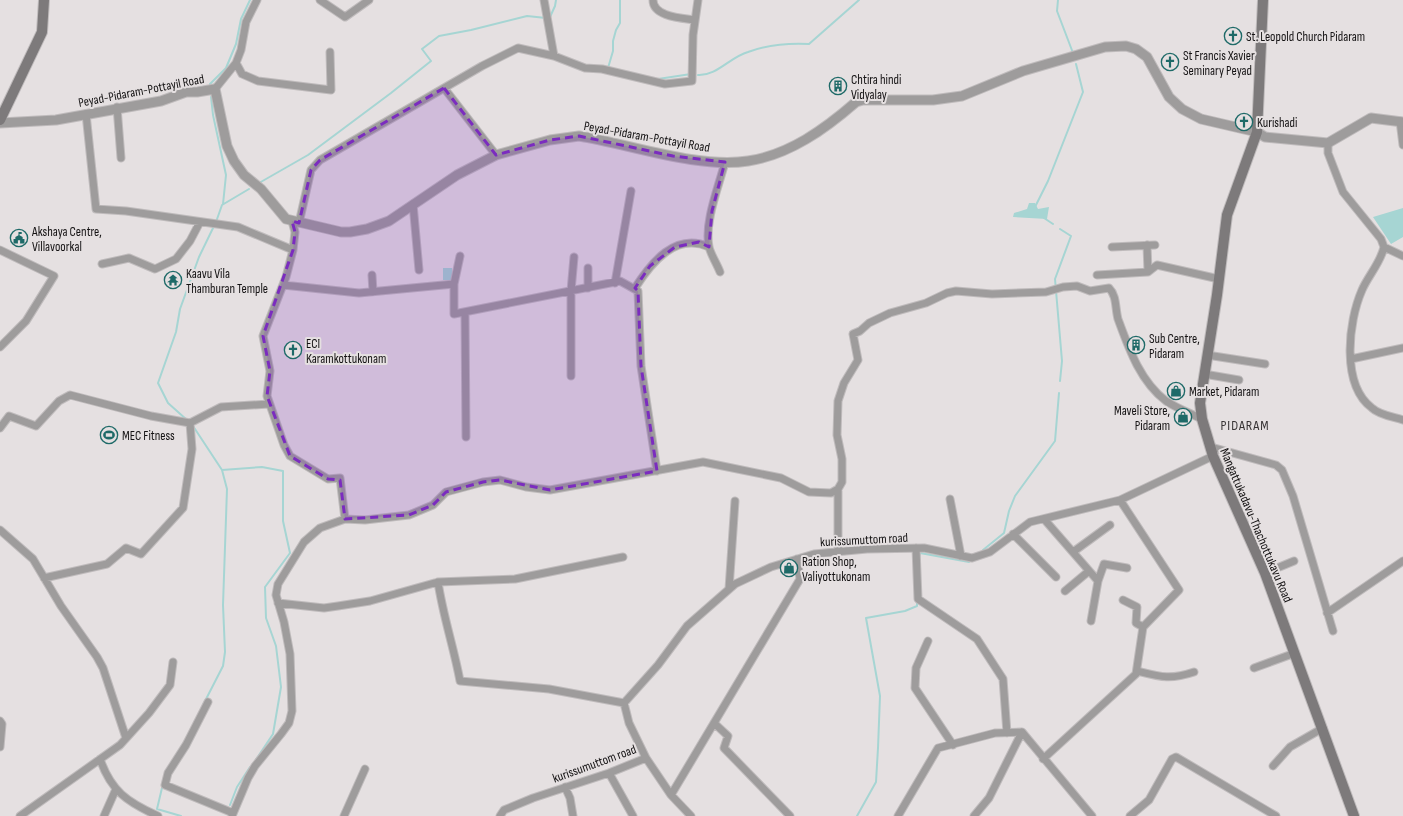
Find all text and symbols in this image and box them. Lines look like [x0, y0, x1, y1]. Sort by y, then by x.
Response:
church icon: St. Leopold Church Pidaram [1223, 26, 1243, 46]
place label: St. Leopold Church Pidaram [1246, 29, 1365, 45]
place label: St Francis Xavier Seminary Peyad [1183, 48, 1255, 79]
church icon: St Francis Xavier Seminary Peyad [1160, 52, 1180, 72]
street label: Peyad-Pidaram-Pottayil Road [77, 71, 205, 111]
place label: Chtira hindi Vidyalay [851, 72, 901, 103]
building icon: Chtira hindi Vidyalay [828, 76, 848, 96]
church icon: Kurishadi [1234, 112, 1254, 132]
place label: Kurishadi [1257, 115, 1297, 131]
street label: Peyad-Pidaram-Pottayil Road [582, 118, 711, 156]
place label: Akshaya Centre, Villavoorkal [31, 224, 102, 255]
public building icon: Akshaya Centre, Villavoorkal [9, 228, 29, 248]
place label: Kaavu Vila Thamburan Temple [186, 266, 268, 297]
temple icon: Kaavu Vila Thamburan Temple [163, 270, 183, 290]
place label: Sub Centre, Pidaram [1149, 331, 1200, 362]
building icon: Sub Centre, Pidaram [1126, 335, 1146, 355]
place label: ECI Karamkottukonam [306, 336, 386, 367]
church icon: ECI Karamkottukonam [283, 340, 303, 360]
shop icon: Market, Pidaram [1166, 381, 1186, 401]
place label: Market, Pidaram [1189, 384, 1259, 400]
place label: Maveli Store, Pidaram [1114, 403, 1170, 434]
shop icon: Maveli Store, Pidaram [1173, 407, 1193, 427]
district label: PIDARAM [1220, 417, 1270, 434]
sports icon: MEC Fitness [99, 425, 119, 445]
place label: MEC Fitness [122, 428, 175, 444]
street label: Mangattukadavu-Thachottukavu Road [1216, 446, 1296, 605]
street label: kurissumuttom road [820, 530, 908, 550]
place label: Ration Shop, Valiyottukonam [802, 554, 870, 585]
shop icon: Ration Shop, Valiyottukonam [779, 558, 799, 578]
street label: kurissumuttom road [550, 741, 638, 786]

